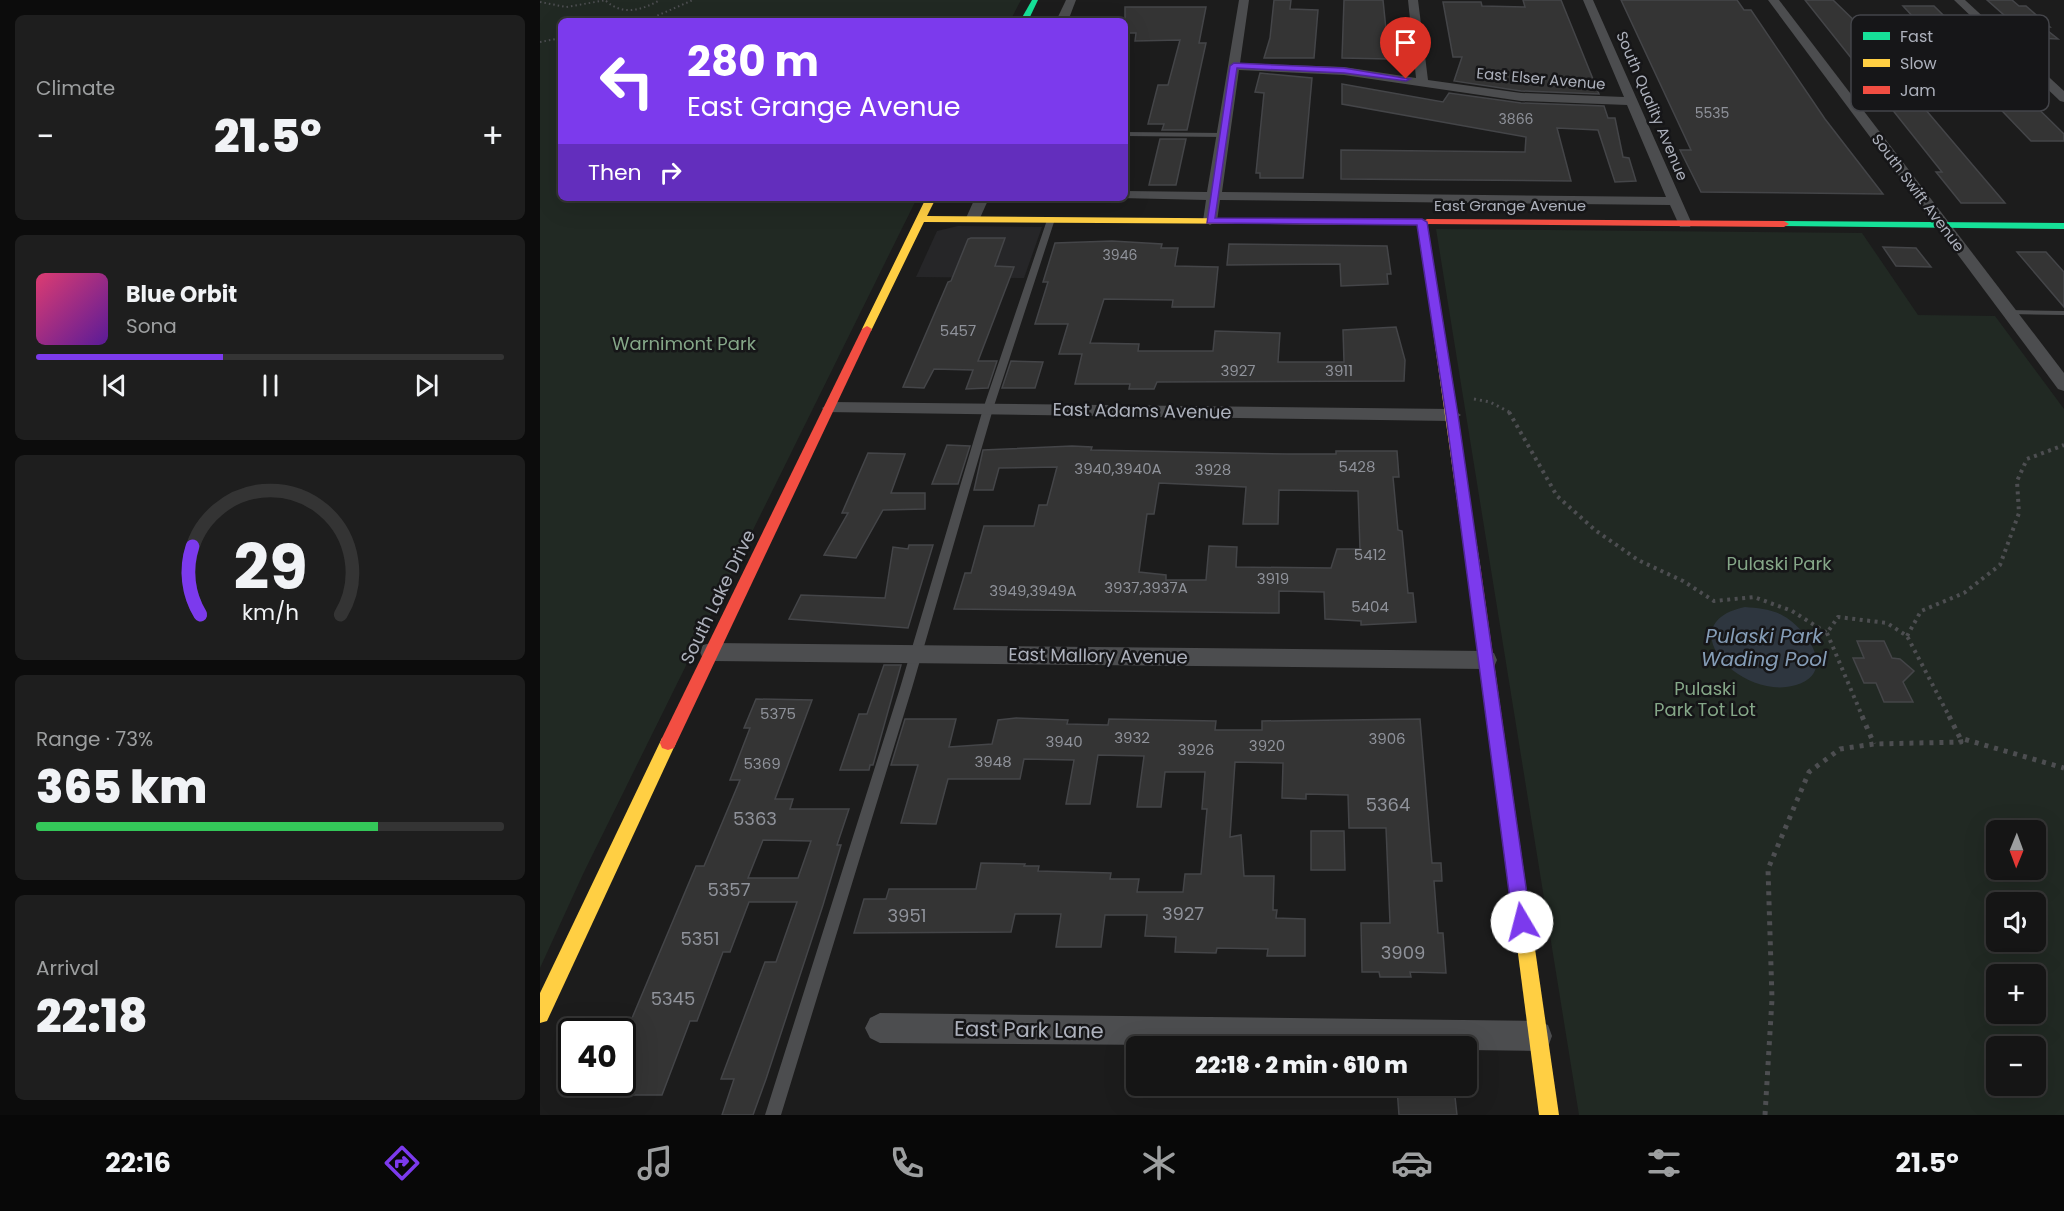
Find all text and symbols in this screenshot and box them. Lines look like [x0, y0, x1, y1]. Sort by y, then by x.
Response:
legend [1851, 15, 2049, 111]
pin [1380, 17, 1431, 79]
text: Fast [1900, 25, 1933, 48]
icon: arrive [1389, 26, 1422, 59]
street label: South Quality Avenue [1611, 28, 1693, 184]
text: 280 m [687, 32, 819, 91]
icon: left [588, 42, 666, 120]
text: Slow [1900, 52, 1937, 75]
street label: East Elser Avenue [1476, 62, 1607, 95]
text: Climate [36, 74, 115, 102]
text: Jam [1900, 79, 1936, 102]
text: East Grange Avenue [687, 88, 960, 125]
house number: 5535 [1695, 103, 1729, 123]
text: 21.5° [214, 105, 322, 168]
house number: 3866 [1499, 109, 1534, 129]
text: − [36, 113, 54, 160]
text: + [481, 113, 504, 160]
street label: South Swift Avenue [1867, 129, 1970, 256]
icon: right [654, 156, 687, 189]
text: Then [588, 157, 642, 188]
street label: East Grange Avenue [1434, 195, 1586, 216]
house number: 3946 [1103, 245, 1137, 265]
text: Blue Orbit [126, 279, 237, 310]
text: Sona [126, 312, 177, 340]
house number: 5457 [940, 320, 976, 341]
park label: Warnimont Park [612, 331, 757, 356]
house number: 3927 [1220, 360, 1256, 381]
house number: 3911 [1325, 360, 1353, 381]
icon: previous [98, 369, 131, 402]
icon: pause [254, 369, 287, 402]
icon: next [410, 369, 443, 402]
street label: East Adams Avenue [1052, 396, 1232, 425]
house number: 5428 [1339, 456, 1375, 477]
house number: 3940,3940A [1074, 458, 1162, 479]
house number: 3928 [1195, 459, 1231, 480]
text: 29 [233, 523, 307, 611]
street label: South Lake Drive [674, 525, 761, 668]
house number: 5412 [1354, 544, 1386, 565]
park label: Pulaski Park [1726, 551, 1832, 576]
house number: 3919 [1257, 568, 1289, 589]
house number: 3937,3937A [1104, 577, 1188, 598]
house number: 3949,3949A [989, 580, 1077, 601]
house number: 5404 [1351, 596, 1389, 617]
text: km/h [241, 597, 299, 628]
water label: Pulaski Park Wading Pool [1701, 622, 1827, 673]
street label: East Mallory Avenue [1008, 641, 1188, 670]
park label: Pulaski Park Tot Lot [1654, 676, 1756, 722]
house number: 5375 [760, 703, 796, 724]
text: Range · 73% [36, 725, 153, 753]
house number: 3932 [1114, 727, 1150, 748]
house number: 3906 [1368, 728, 1406, 749]
house number: 3940 [1045, 731, 1083, 752]
house number: 3920 [1249, 735, 1285, 756]
house number: 3926 [1178, 739, 1214, 760]
house number: 3948 [974, 751, 1012, 772]
house number: 5369 [743, 753, 781, 774]
text: 365 km [36, 756, 207, 819]
house number: 5364 [1366, 792, 1410, 817]
house number: 5363 [733, 806, 777, 831]
north arrow [1986, 820, 2046, 880]
map controls [1986, 820, 2046, 1096]
house number: 5357 [707, 877, 751, 902]
position arrow [1490, 890, 1554, 954]
button: sound [1986, 892, 2046, 952]
house number: 3927 [1162, 901, 1204, 926]
house number: 3951 [887, 903, 927, 928]
house number: 5351 [681, 926, 719, 951]
house number: 3909 [1381, 940, 1425, 965]
text: Arrival [36, 954, 99, 982]
button: + [1986, 964, 2046, 1024]
text: 22:18 [36, 985, 148, 1048]
house number: 5345 [651, 986, 695, 1011]
street label: East Park Lane [954, 1014, 1104, 1045]
speed limit sign: 40 [558, 1018, 636, 1096]
button: − [1986, 1036, 2046, 1096]
text: 22:18 · 2 min · 610 m [1195, 1050, 1408, 1081]
icon: directions [381, 1142, 423, 1184]
icon: music [634, 1142, 676, 1184]
icon: phone [886, 1142, 928, 1184]
icon: climate [1138, 1142, 1180, 1184]
icon: car [1391, 1142, 1433, 1184]
icon: filters [1643, 1142, 1685, 1184]
text: 22:16 [105, 1144, 171, 1181]
text: 21.5° [1896, 1144, 1959, 1181]

